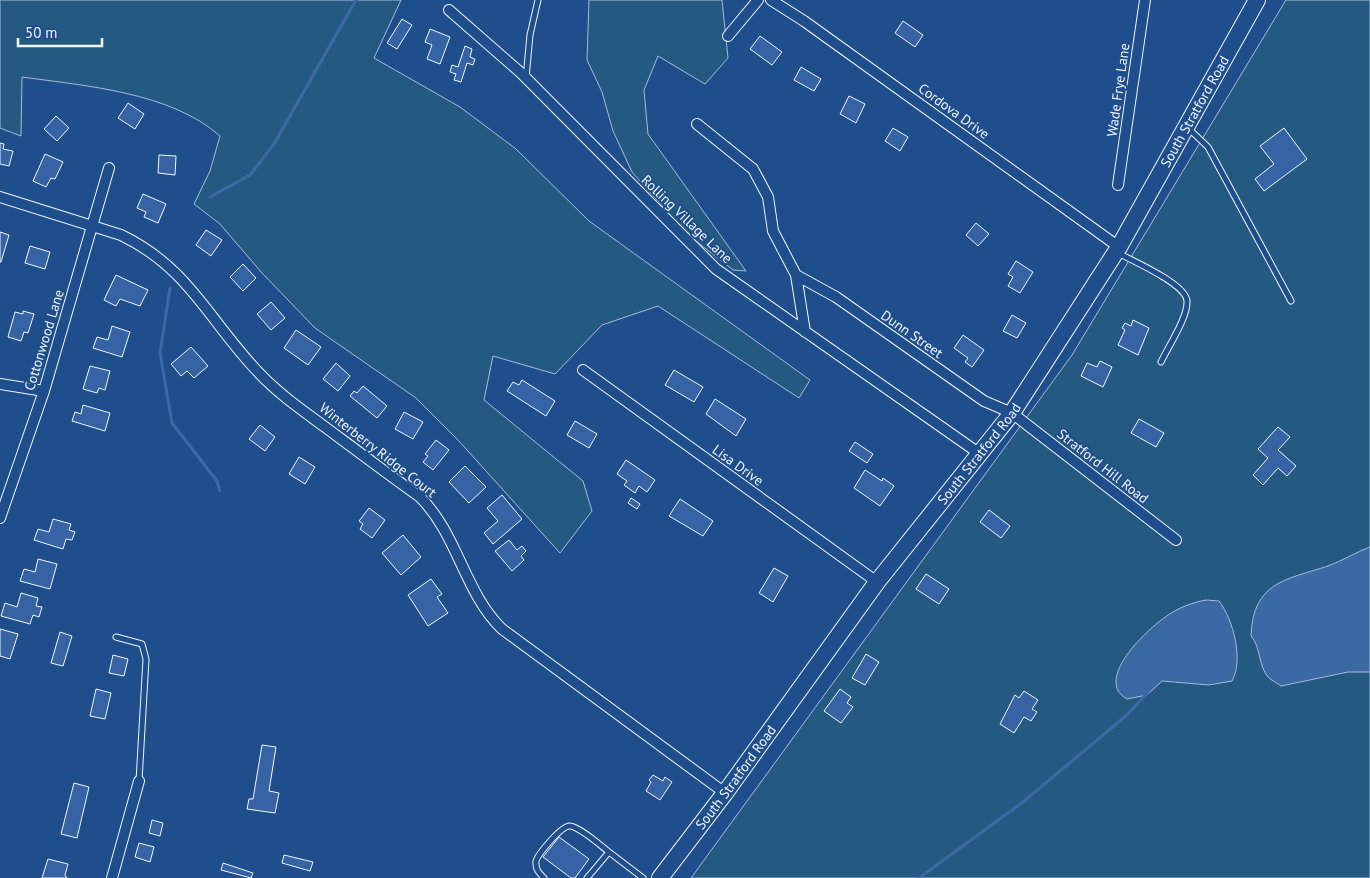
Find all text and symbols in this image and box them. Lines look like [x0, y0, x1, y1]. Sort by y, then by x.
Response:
scale bar [18, 15, 101, 47]
text: 50 m [25, 23, 58, 42]
street label: Wade Frye Lane [1103, 42, 1133, 138]
street label: South Stratford Road [1156, 53, 1233, 170]
street label: Cordova Drive [915, 79, 993, 143]
street label: Rolling Village Lane [638, 171, 736, 267]
street label: Cottonwood Lane [20, 287, 68, 393]
street label: Dunn Street [878, 306, 947, 362]
street label: Winterberry Ridge Court [316, 399, 440, 502]
street label: South Stratford Road [933, 400, 1025, 508]
street label: Stratford Hill Road [1054, 425, 1152, 507]
street label: Lisa Drive [709, 440, 767, 490]
street label: South Stratford Road [691, 722, 780, 833]

